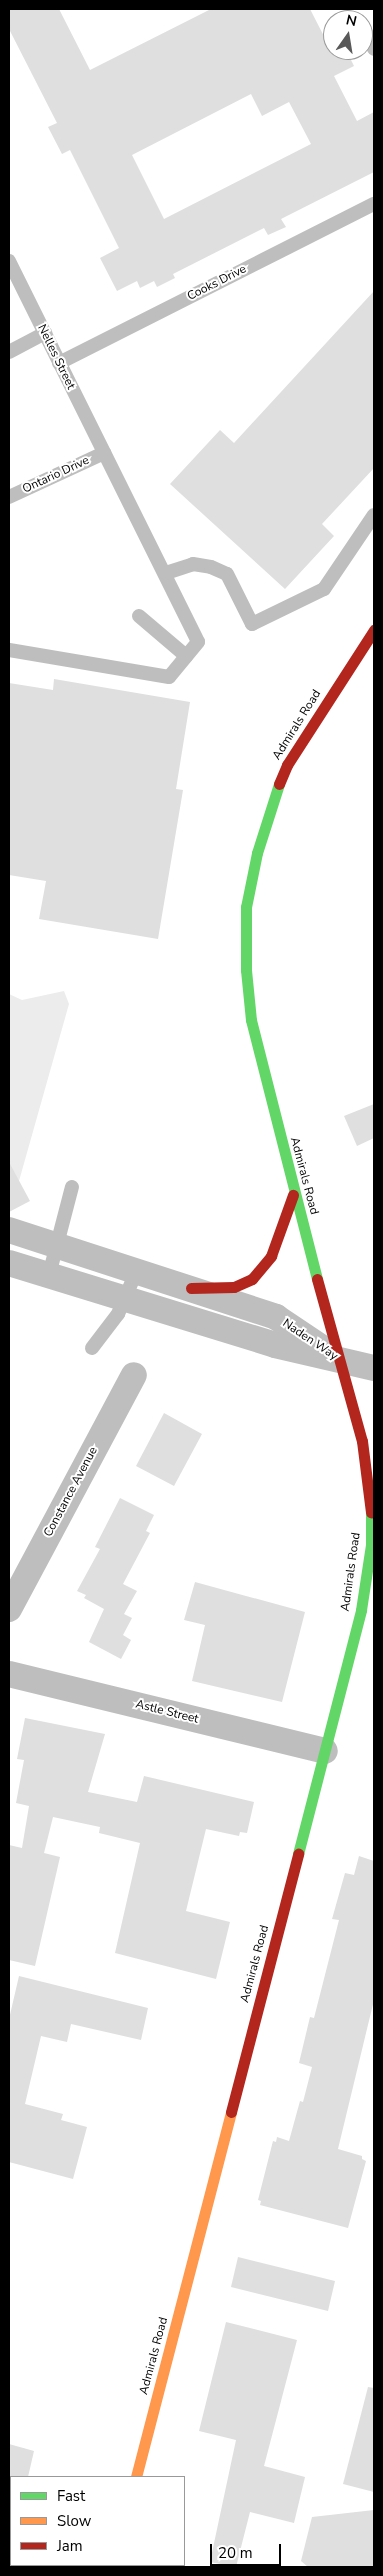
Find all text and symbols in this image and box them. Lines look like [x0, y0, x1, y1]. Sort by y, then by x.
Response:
north arrow [323, 10, 373, 60]
text: N [344, 10, 358, 31]
street label: Cooks Drive [185, 262, 249, 304]
street label: Nelles Street [34, 322, 78, 392]
street label: Ontario Drive [20, 453, 92, 497]
street label: Admirals Road [270, 687, 324, 763]
street label: Admirals Road [287, 1136, 321, 1216]
street label: Naden Way [280, 1316, 340, 1364]
street label: Constance Avenue [41, 1444, 101, 1540]
street label: Admirals Road [338, 1532, 364, 1612]
street label: Astle Street [134, 1697, 200, 1727]
street label: Admirals Road [238, 1924, 272, 2004]
street label: Admirals Road [137, 2316, 171, 2396]
legend [10, 2476, 185, 2566]
text: Fast [57, 2486, 85, 2506]
text: Slow [57, 2511, 91, 2531]
scale bar [213, 2534, 284, 2566]
text: Jam [57, 2536, 83, 2556]
text: 20 m [218, 2543, 253, 2563]

